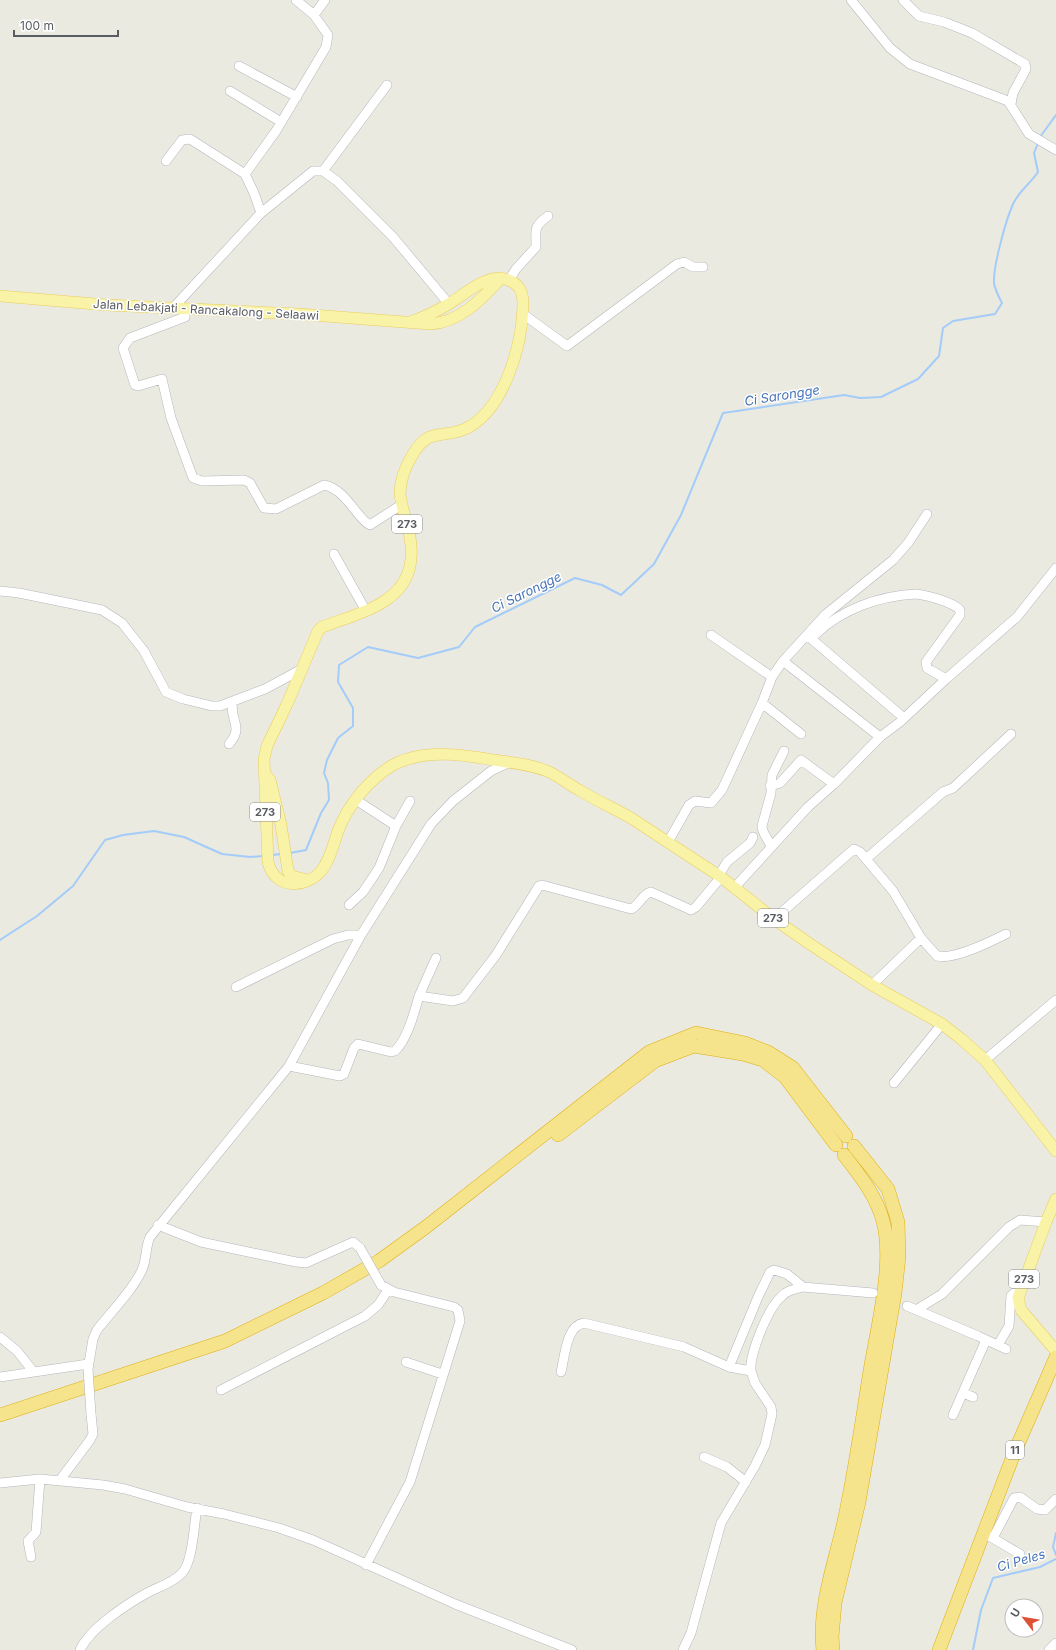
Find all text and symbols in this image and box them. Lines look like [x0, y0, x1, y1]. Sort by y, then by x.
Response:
scale bar [14, 12, 118, 38]
text: 100 m [20, 18, 54, 33]
street label: Jalan Lebakjati - Rancakalong - Selaawi [93, 296, 319, 323]
water label: Ci Sarongge [743, 381, 821, 409]
road number: 273 [392, 515, 422, 533]
water label: Ci Sarongge [488, 568, 564, 616]
road number: 273 [250, 803, 280, 821]
road number: 273 [758, 909, 788, 927]
road number: 273 [1009, 1270, 1039, 1288]
road number: 11 [1006, 1441, 1024, 1459]
water label: Ci Peles [995, 1545, 1047, 1575]
north arrow [1004, 1598, 1044, 1638]
text: U [1007, 1606, 1024, 1620]

